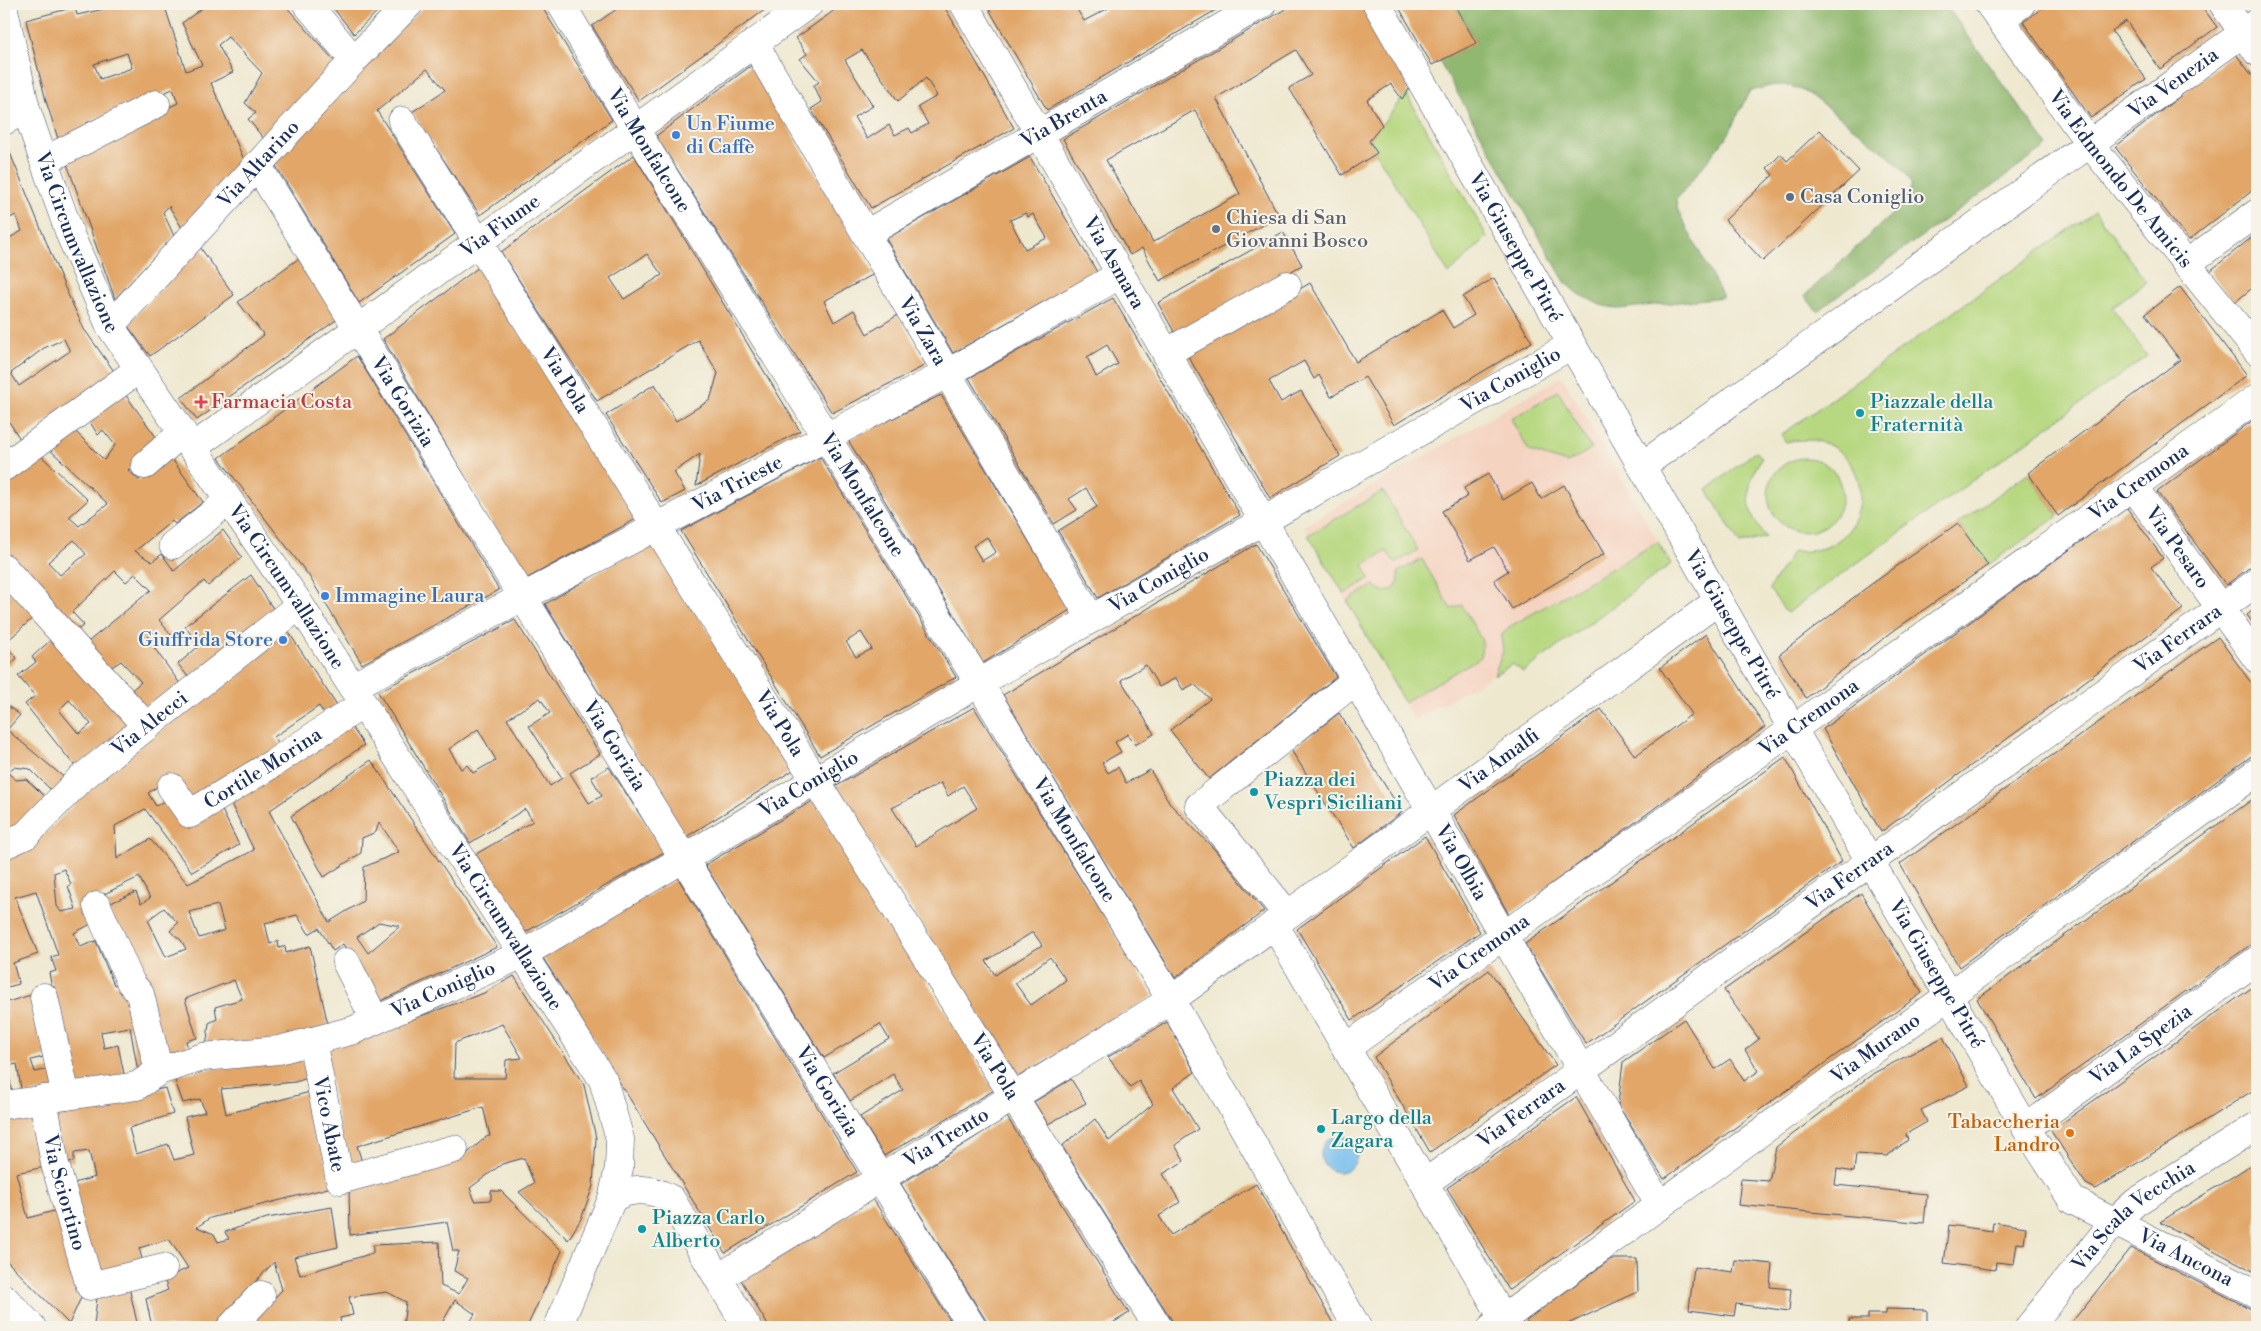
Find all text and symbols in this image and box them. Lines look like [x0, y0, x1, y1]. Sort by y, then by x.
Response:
street label: Via Venezia [2123, 42, 2224, 125]
street label: Via Monfalcone [601, 83, 697, 218]
street label: Via Brenta [1015, 84, 1113, 154]
street label: Via Edmondo De Amicis [2042, 84, 2198, 273]
place label: Un Fiume di Caffè [686, 112, 775, 160]
street label: Via Altarino [212, 115, 305, 214]
marker: Un Fiume di Caffè [670, 129, 682, 141]
street label: Via Circumvallazione [29, 147, 124, 338]
street label: Via Giuseppe Pitré [1462, 167, 1568, 327]
place label: Casa Coniglio [1800, 185, 1924, 210]
street label: Via Fiume [455, 189, 545, 264]
marker: Casa Coniglio [1784, 191, 1796, 203]
place label: Chiesa di San Giovanni Bosco [1226, 206, 1368, 254]
street label: Via Asmara [1077, 211, 1151, 314]
marker: Chiesa di San Giovanni Bosco [1210, 223, 1222, 235]
street label: Via Zara [892, 291, 953, 371]
street label: Via Coniglio [1455, 341, 1565, 419]
street label: Via Pola [534, 342, 595, 419]
street label: Via Gorizia [365, 351, 441, 453]
place label: Farmacia Costa [211, 390, 353, 415]
place label: Piazzale della Fraternità [1870, 390, 1994, 438]
marker: Farmacia Costa [195, 396, 207, 408]
marker: Piazzale della Fraternità [1854, 407, 1866, 419]
street label: Via Monfalcone [814, 427, 910, 562]
street label: Via Cremona [2083, 438, 2195, 527]
street label: Via Trieste [687, 450, 787, 518]
street label: Via Circumvallazione [222, 498, 350, 674]
street label: Via Pesaro [2139, 501, 2215, 594]
street label: Via Coniglio [1103, 542, 1214, 619]
street label: Via Giuseppe Pitré [1678, 544, 1785, 704]
place label: Immagine Laura [335, 584, 485, 609]
marker: Immagine Laura [319, 590, 331, 602]
street label: Via Ferrara [2128, 598, 2228, 680]
place label: Giuffrida Store [138, 628, 273, 653]
marker: Giuffrida Store [277, 634, 289, 646]
street label: Via Cremona [1753, 673, 1865, 762]
street label: Via Pola [749, 685, 810, 762]
street label: Via Alecci [106, 686, 194, 762]
street label: Via Gorizia [577, 695, 652, 797]
street label: Cortile Morina [199, 722, 327, 815]
street label: Via Amalfi [1453, 723, 1545, 799]
street label: Via Coniglio [754, 745, 863, 824]
place label: Piazza dei Vespri Siciliani [1263, 768, 1403, 816]
street label: Via Monfalcone [1026, 772, 1121, 907]
marker: Piazza dei Vespri Siciliani [1248, 786, 1260, 798]
street label: Via Olbia [1429, 819, 1493, 906]
street label: Via Ferrara [1800, 836, 1899, 917]
street label: Via Circumvallazione [443, 838, 568, 1015]
street label: Via Giuseppe Pitré [1882, 894, 1990, 1053]
street label: Via Cremona [1424, 908, 1535, 998]
street label: Via Coniglio [386, 956, 499, 1025]
street label: Via La Spezia [2084, 998, 2198, 1091]
street label: Via Murano [1825, 1008, 1925, 1090]
street label: Via Pola [964, 1028, 1025, 1105]
street label: Via Gorizia [789, 1041, 865, 1142]
street label: Vico Abate [307, 1073, 351, 1174]
street label: Via Ferrara [1472, 1073, 1571, 1154]
street label: Via Trento [898, 1102, 994, 1174]
place label: Largo della Zagara [1331, 1106, 1433, 1154]
place label: Tabaccheria Landro [1948, 1110, 2061, 1158]
marker: Largo della Zagara [1315, 1123, 1327, 1135]
marker: Tabaccheria Landro [2064, 1127, 2076, 1139]
street label: Via Sciortino [37, 1131, 92, 1254]
street label: Via Scala Vecchia [2066, 1155, 2201, 1277]
place label: Piazza Carlo Alberto [651, 1206, 765, 1254]
marker: Piazza Carlo Alberto [636, 1223, 648, 1235]
street label: Via Ancona [2133, 1223, 2238, 1293]

